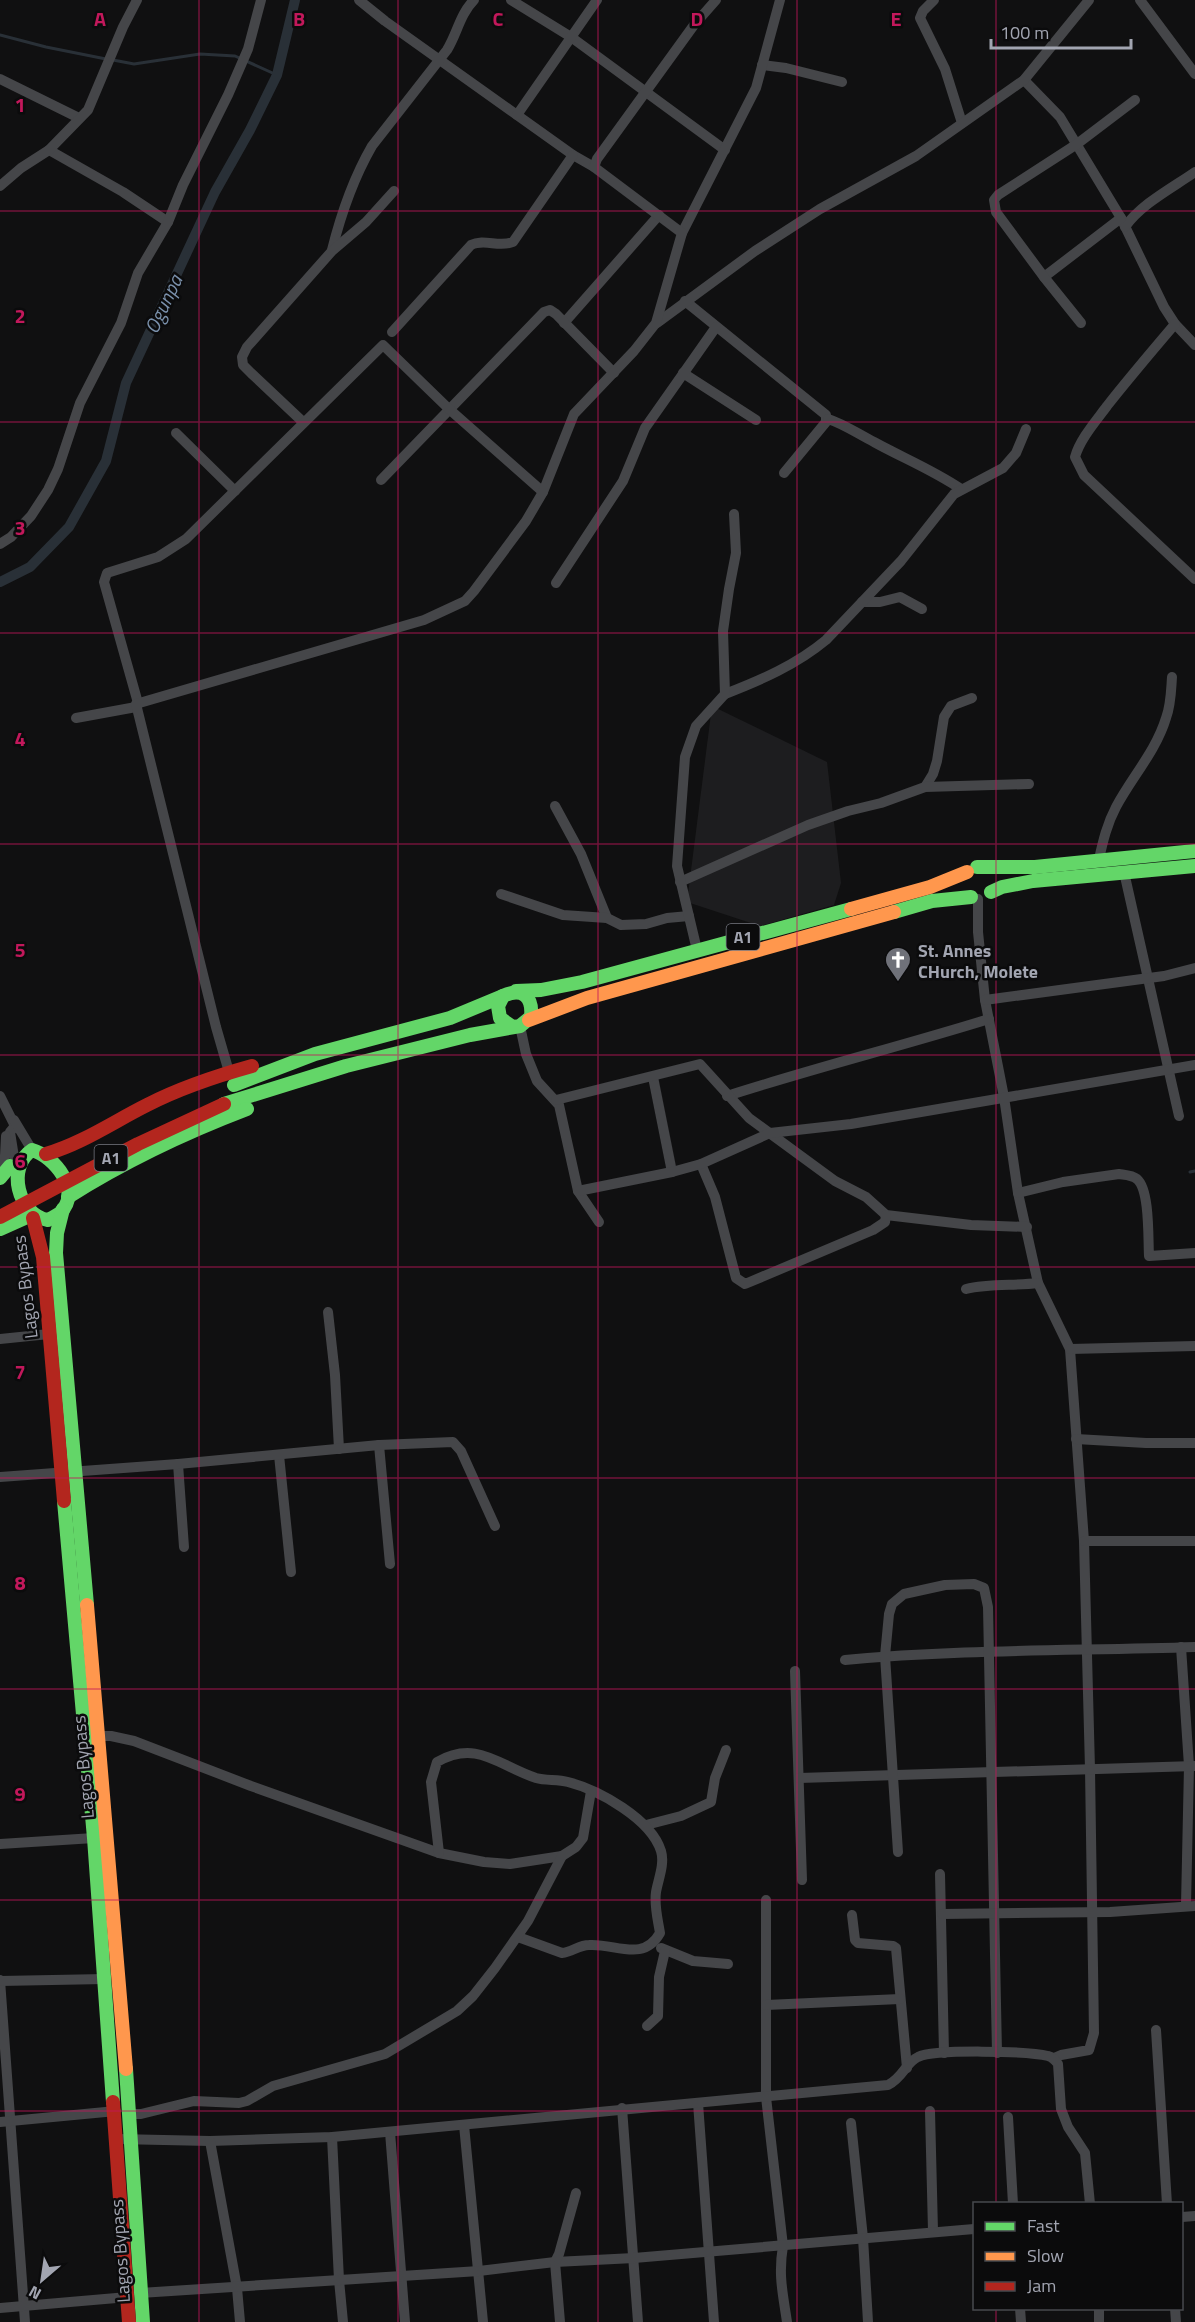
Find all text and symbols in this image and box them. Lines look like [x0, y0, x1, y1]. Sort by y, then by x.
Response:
text: A [94, 3, 106, 34]
text: B [293, 3, 305, 34]
text: C [493, 3, 504, 34]
text: D [691, 3, 703, 34]
text: E [890, 3, 902, 34]
scale bar [991, 12, 1130, 50]
text: 100 m [1000, 19, 1049, 46]
text: 1 [14, 89, 26, 120]
water label: Ogunpa [136, 269, 191, 339]
text: 2 [14, 300, 26, 331]
text: 3 [14, 512, 26, 543]
text: 4 [14, 723, 26, 754]
road number: A1 [726, 924, 760, 950]
text: 5 [14, 934, 26, 965]
place label: St. Annes CHurch, Molete [918, 937, 1038, 985]
church icon: St. Annes CHurch, Molete [883, 945, 913, 983]
text: 6 [14, 1145, 26, 1176]
road number: A1 [94, 1145, 128, 1171]
street label: Lagos Bypass [5, 1234, 45, 1340]
text: 7 [14, 1356, 26, 1387]
text: 8 [14, 1567, 26, 1598]
street label: Lagos Bypass [65, 1714, 101, 1820]
text: 9 [14, 1778, 26, 1809]
street label: Lagos Bypass [103, 2198, 137, 2304]
legend [973, 2202, 1183, 2310]
text: Fast [1027, 2212, 1060, 2239]
text: Slow [1027, 2242, 1064, 2269]
north arrow [12, 2250, 72, 2310]
text: Jam [1027, 2272, 1056, 2299]
text: N [24, 2280, 45, 2306]

